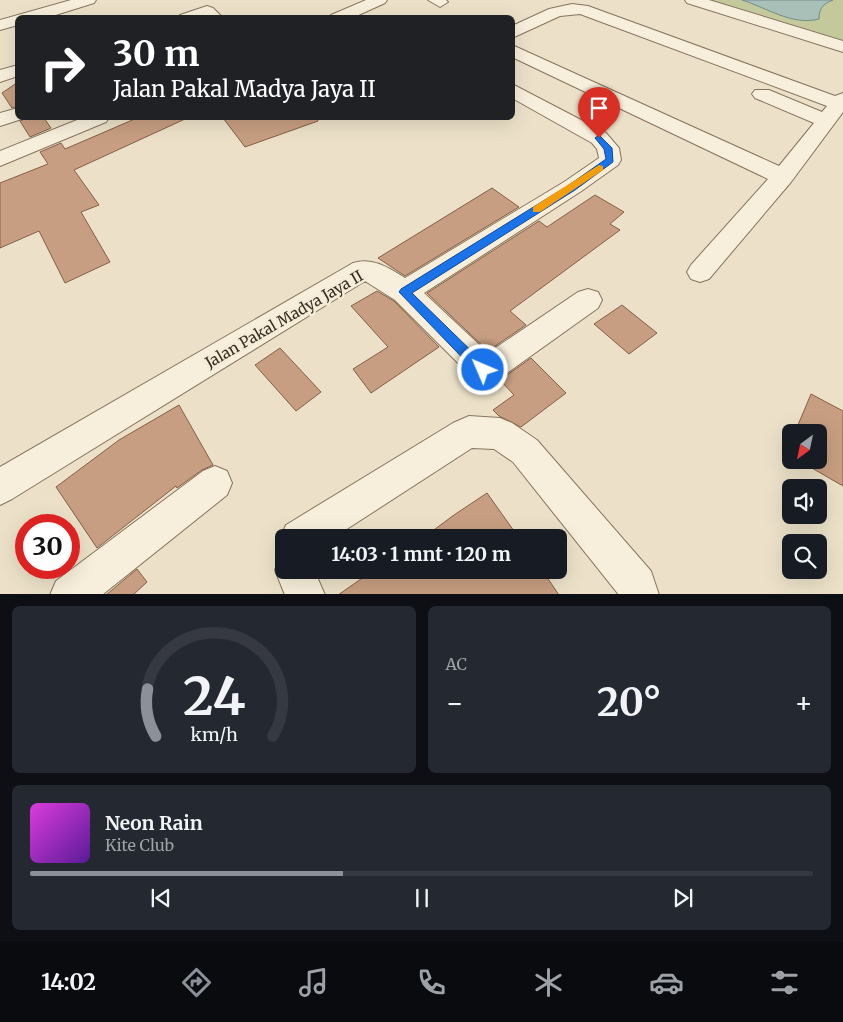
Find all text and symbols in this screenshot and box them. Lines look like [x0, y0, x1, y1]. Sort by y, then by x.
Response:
text: 30 m [113, 32, 199, 76]
icon: right [30, 35, 95, 100]
text: Jalan Pakal Madya Jaya II [113, 75, 376, 103]
pin [578, 87, 620, 138]
icon: arrive [585, 94, 613, 122]
street label: Jalan Pakal Madya Jaya II [201, 266, 366, 373]
position arrow [456, 343, 508, 395]
north arrow [782, 424, 828, 469]
map controls [782, 424, 827, 579]
button: sound [782, 479, 827, 524]
speed limit sign: 30 [15, 514, 80, 579]
button: search [782, 534, 827, 579]
text: 14:03 · 1 mnt · 120 m [331, 542, 511, 566]
text: AC [446, 654, 467, 674]
text: 24 [182, 664, 245, 729]
text: 20° [597, 679, 661, 726]
text: − [446, 685, 464, 721]
text: + [794, 685, 813, 721]
text: km/h [190, 723, 238, 746]
text: Neon Rain [105, 811, 203, 835]
text: Kite Club [105, 835, 174, 855]
icon: previous [147, 884, 175, 912]
icon: pause [408, 884, 436, 912]
icon: next [669, 884, 697, 912]
icon: directions [179, 965, 214, 1000]
icon: music [296, 965, 331, 1000]
icon: phone [414, 965, 449, 1000]
icon: climate [531, 965, 566, 1000]
icon: car [649, 965, 684, 1000]
icon: filters [767, 965, 802, 1000]
text: 14:02 [41, 968, 96, 996]

